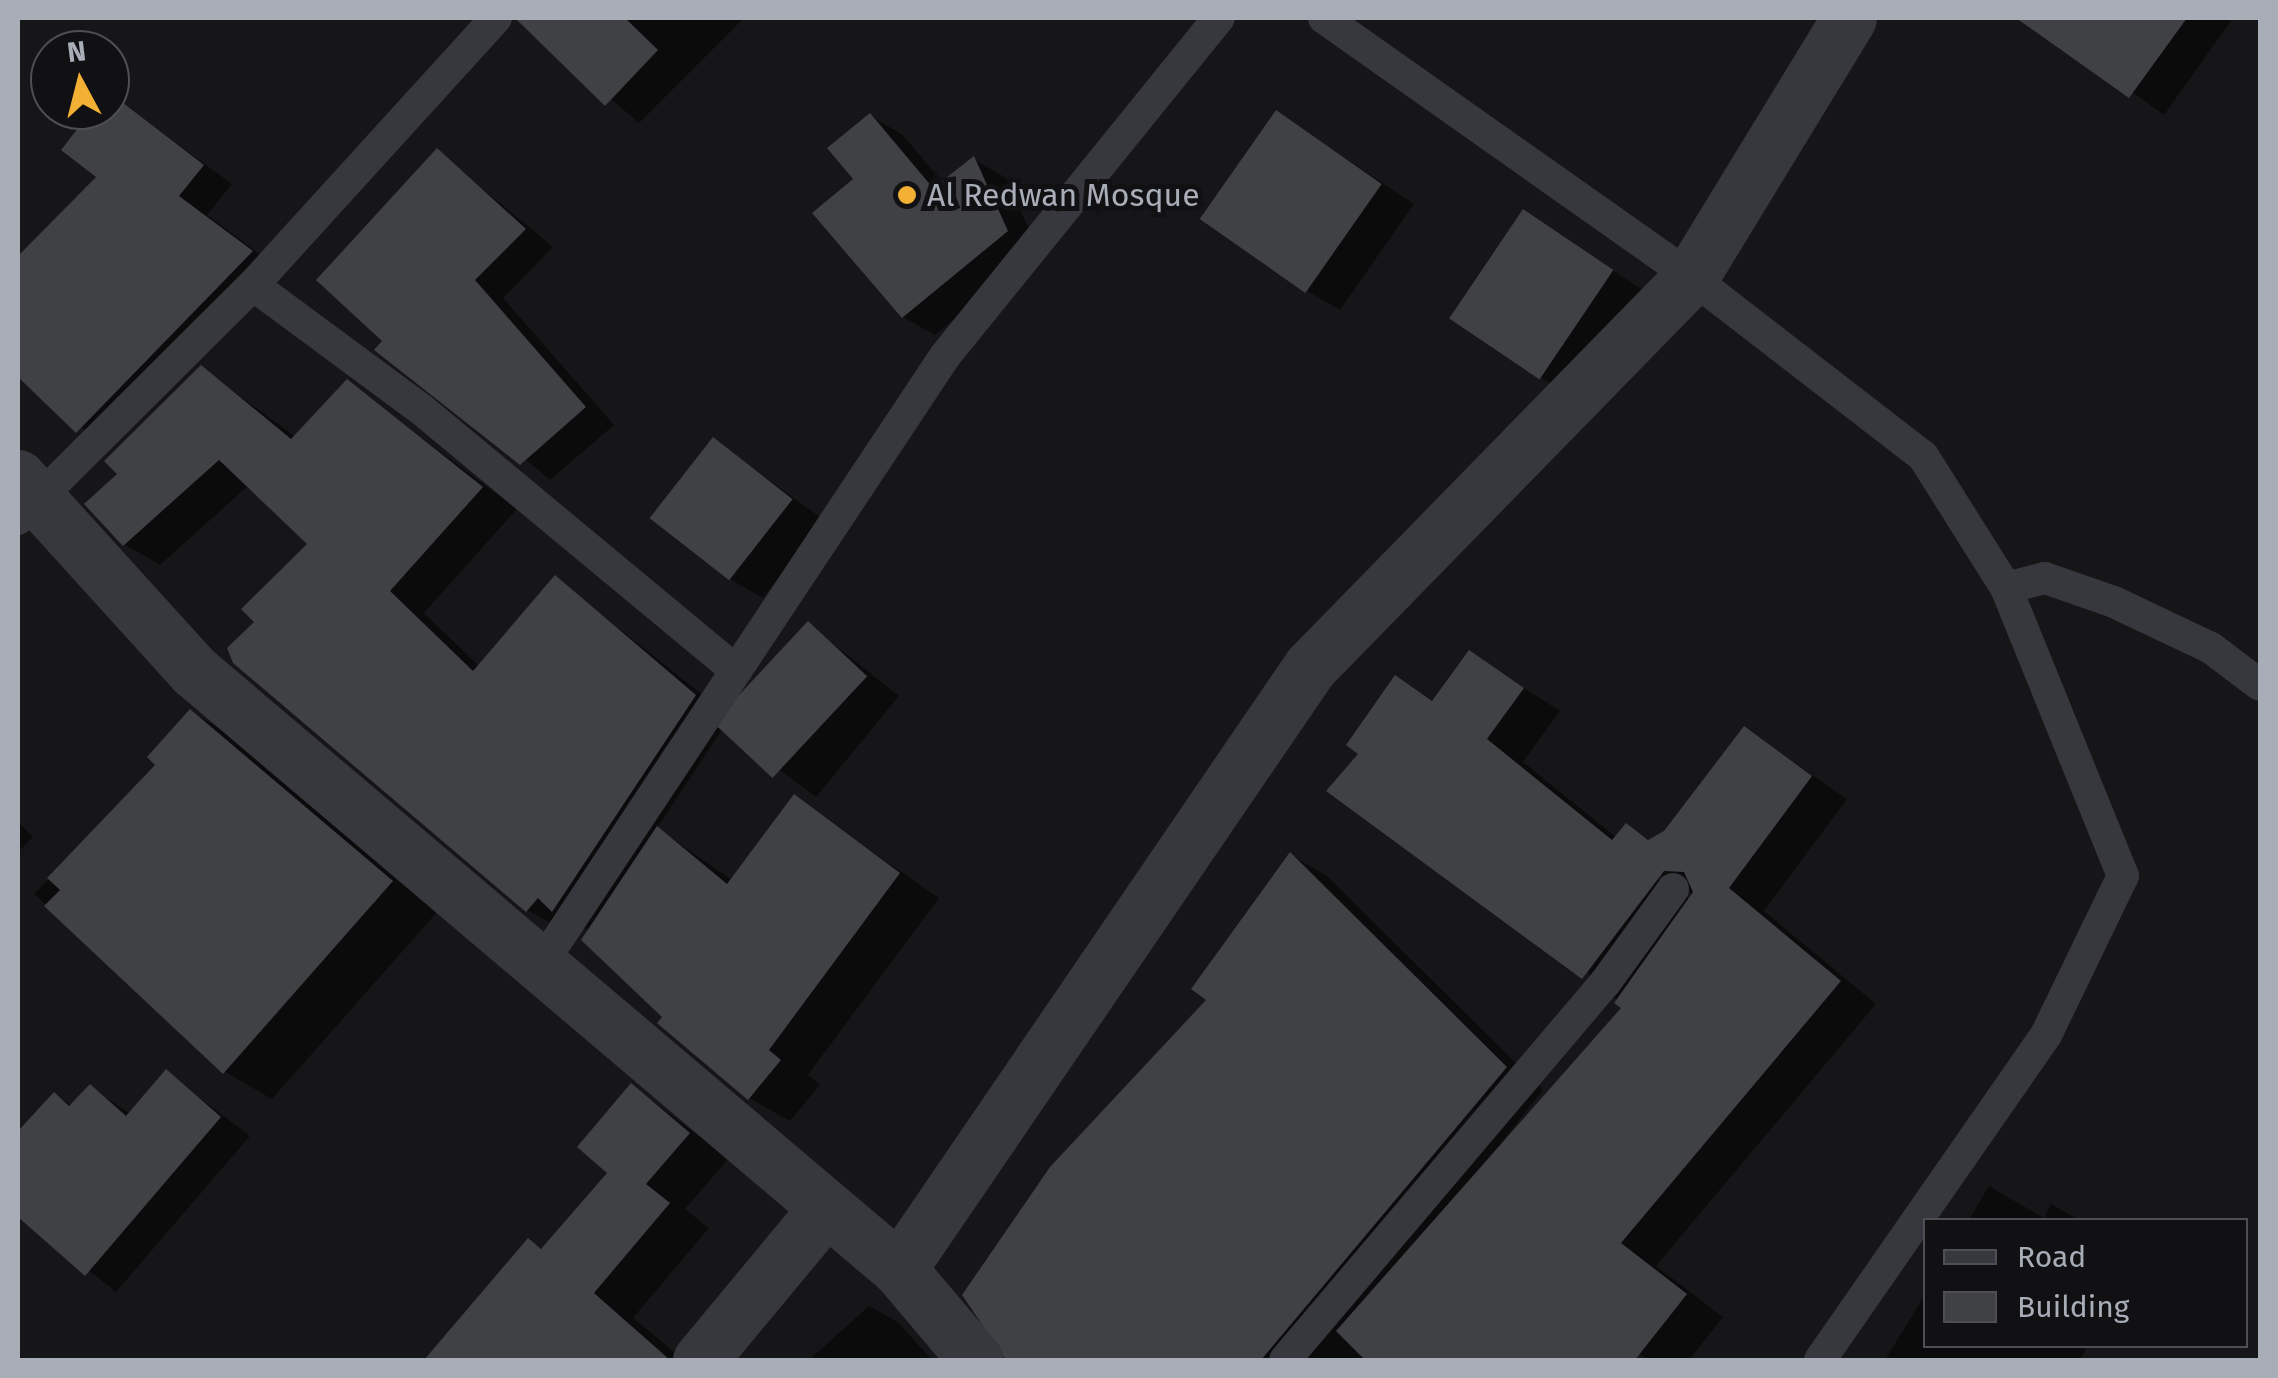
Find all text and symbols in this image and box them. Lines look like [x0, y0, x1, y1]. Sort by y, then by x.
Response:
north arrow [30, 30, 130, 130]
text: N [65, 34, 88, 69]
place label: Al Redwan Mosque [927, 176, 1200, 214]
marker: Al Redwan Mosque [896, 184, 918, 206]
legend [1923, 1218, 2248, 1348]
text: Road [2017, 1239, 2086, 1275]
text: Building [2017, 1289, 2129, 1325]

